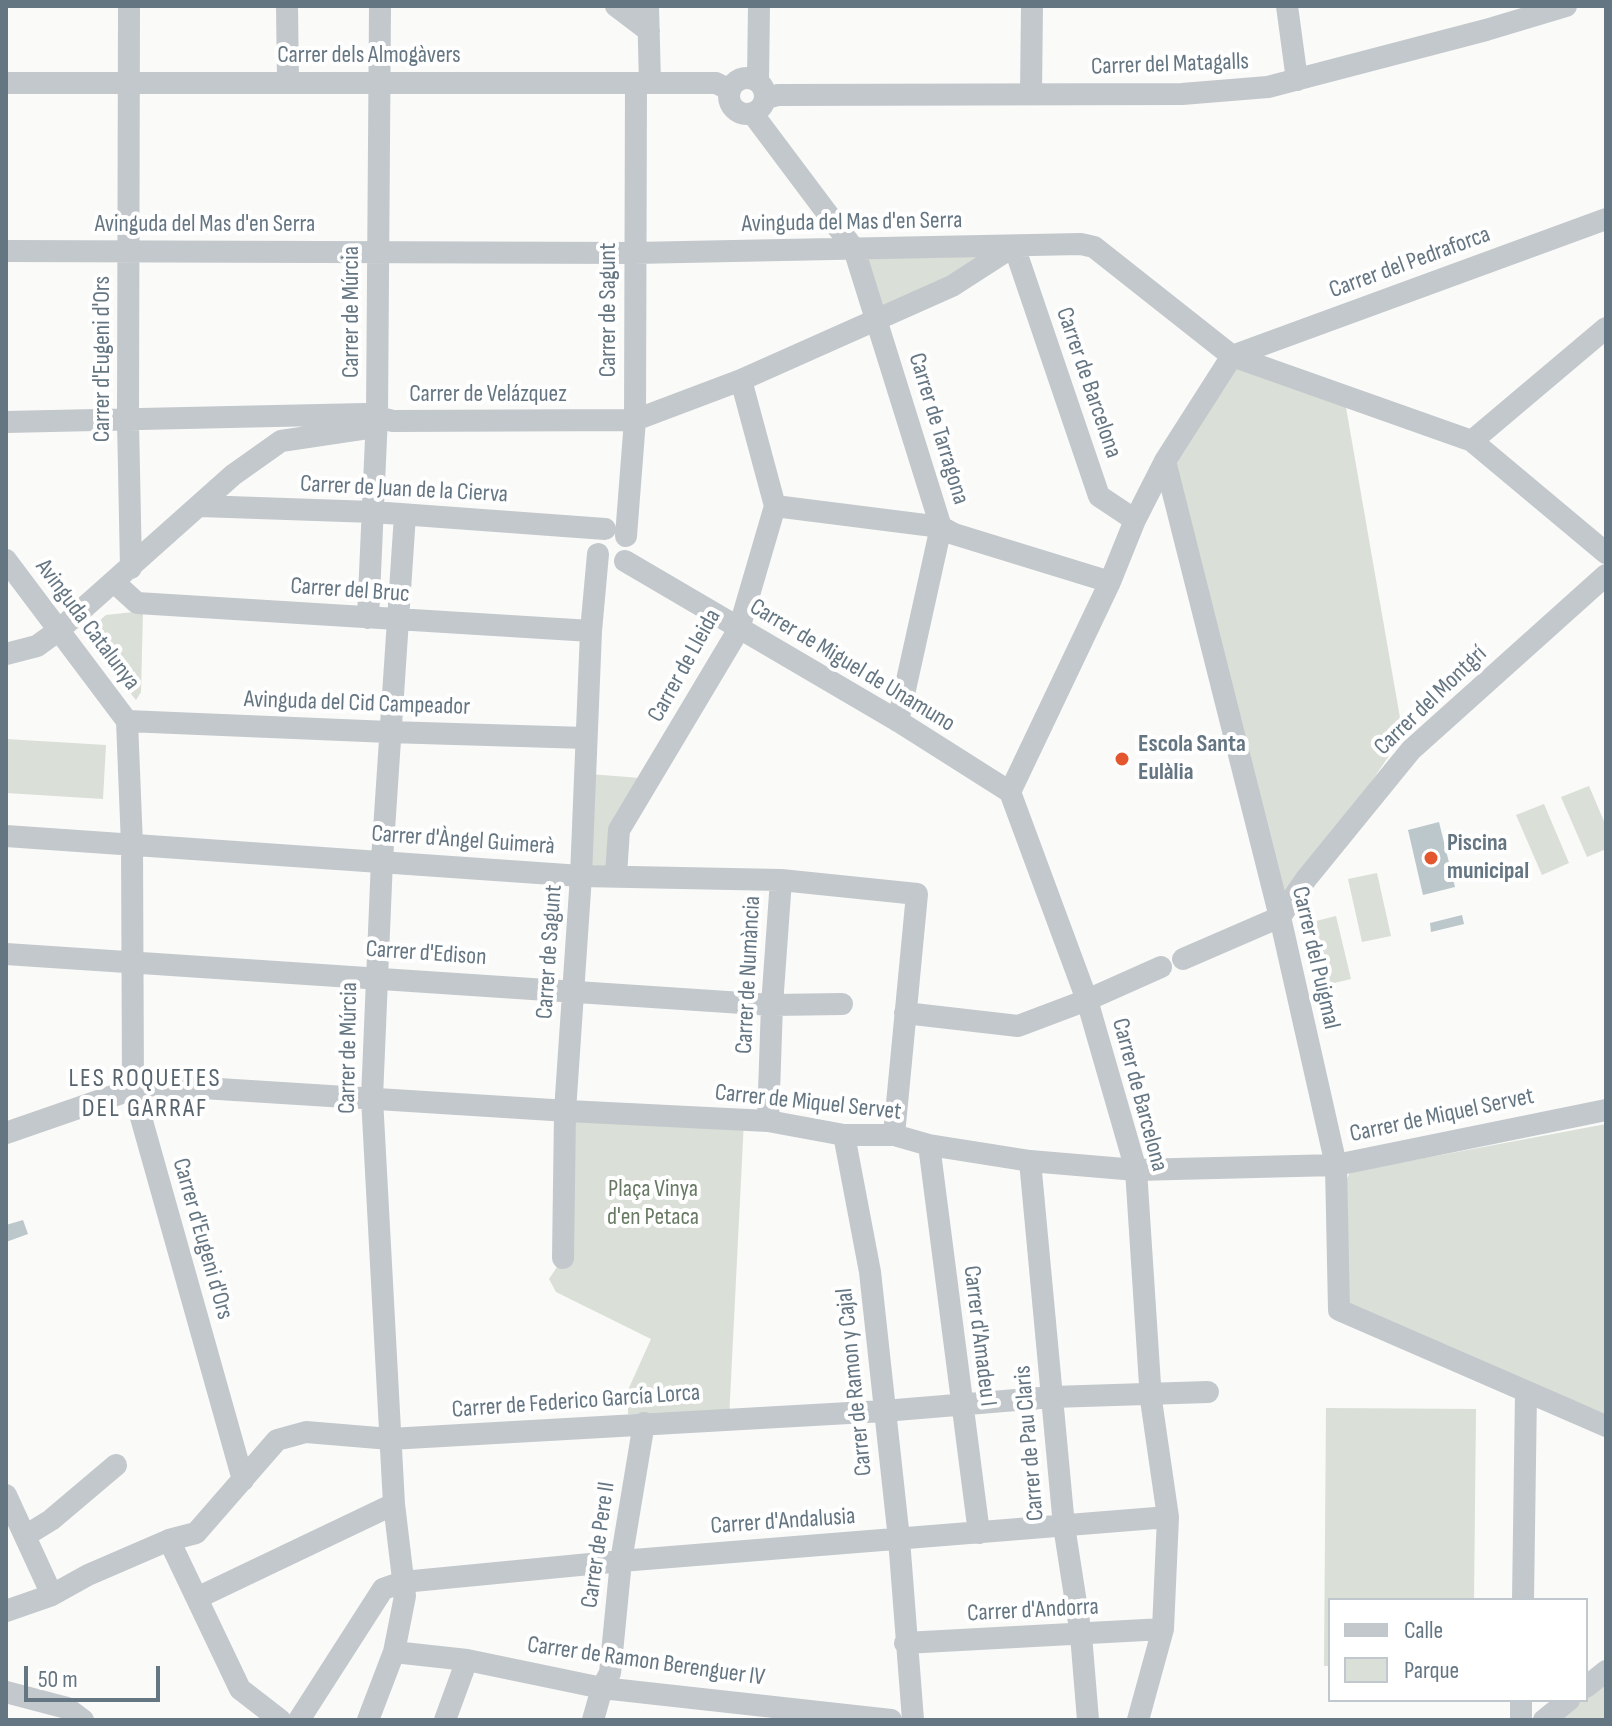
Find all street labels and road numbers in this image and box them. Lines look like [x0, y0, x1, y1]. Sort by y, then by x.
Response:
street label: Carrer dels Almogàvers [277, 42, 461, 70]
street label: Carrer del Matagalls [1090, 48, 1250, 82]
street label: Avinguda del Mas d'en Serra [741, 207, 963, 239]
street label: Avinguda del Mas d'en Serra [95, 211, 315, 239]
street label: Carrer del Pedraforca [1326, 221, 1494, 305]
street label: Carrer de Sagunt [595, 243, 623, 377]
street label: Carrer de Múrcia [338, 246, 366, 378]
street label: Carrer d'Eugeni d'Ors [89, 276, 117, 442]
street label: Carrer de Barcelona [1049, 304, 1127, 462]
street label: Carrer de Tarragona [901, 350, 975, 508]
street label: Carrer de Velázquez [409, 381, 567, 409]
street label: Carrer de Juan de la Cierva [299, 470, 509, 510]
street label: Avinguda Catalunya [28, 554, 146, 696]
street label: Carrer del Bruc [289, 572, 411, 610]
street label: Carrer de Miguel de Unamuno [744, 593, 960, 739]
street label: Carrer de Lleida [642, 605, 728, 727]
street label: Carrer del Montgrí [1369, 640, 1493, 762]
street label: Avinguda del Cid Campeador [244, 686, 470, 722]
street label: Carrer d'Àngel Guimerà [370, 820, 556, 862]
street label: Carrer de Sagunt [531, 884, 569, 1020]
street label: Carrer del Puigmal [1285, 884, 1345, 1032]
street label: Carrer de Numància [730, 895, 768, 1055]
street label: Carrer d'Edison [365, 935, 487, 973]
street label: Carrer de Múrcia [333, 982, 365, 1114]
street label: Carrer de Barcelona [1105, 1015, 1173, 1175]
street label: Carrer de Miquel Servet [713, 1079, 903, 1127]
street label: Carrer de Miquel Servet [1347, 1082, 1537, 1150]
street label: Carrer d'Eugeni d'Ors [165, 1155, 239, 1323]
street label: Carrer d'Amadeu I [956, 1264, 1002, 1408]
street label: Carrer de Ramon y Cajal [831, 1287, 879, 1477]
street label: Carrer de Pau Claris [1009, 1364, 1051, 1522]
street label: Carrer de Federico García Lorca [451, 1379, 701, 1425]
street label: Carrer de Pere II [576, 1480, 622, 1610]
street label: Carrer d'Andalusia [710, 1503, 856, 1541]
street label: Carrer d'Andorra [967, 1593, 1099, 1629]
street label: Carrer de Ramon Berenguer IV [525, 1631, 767, 1693]

